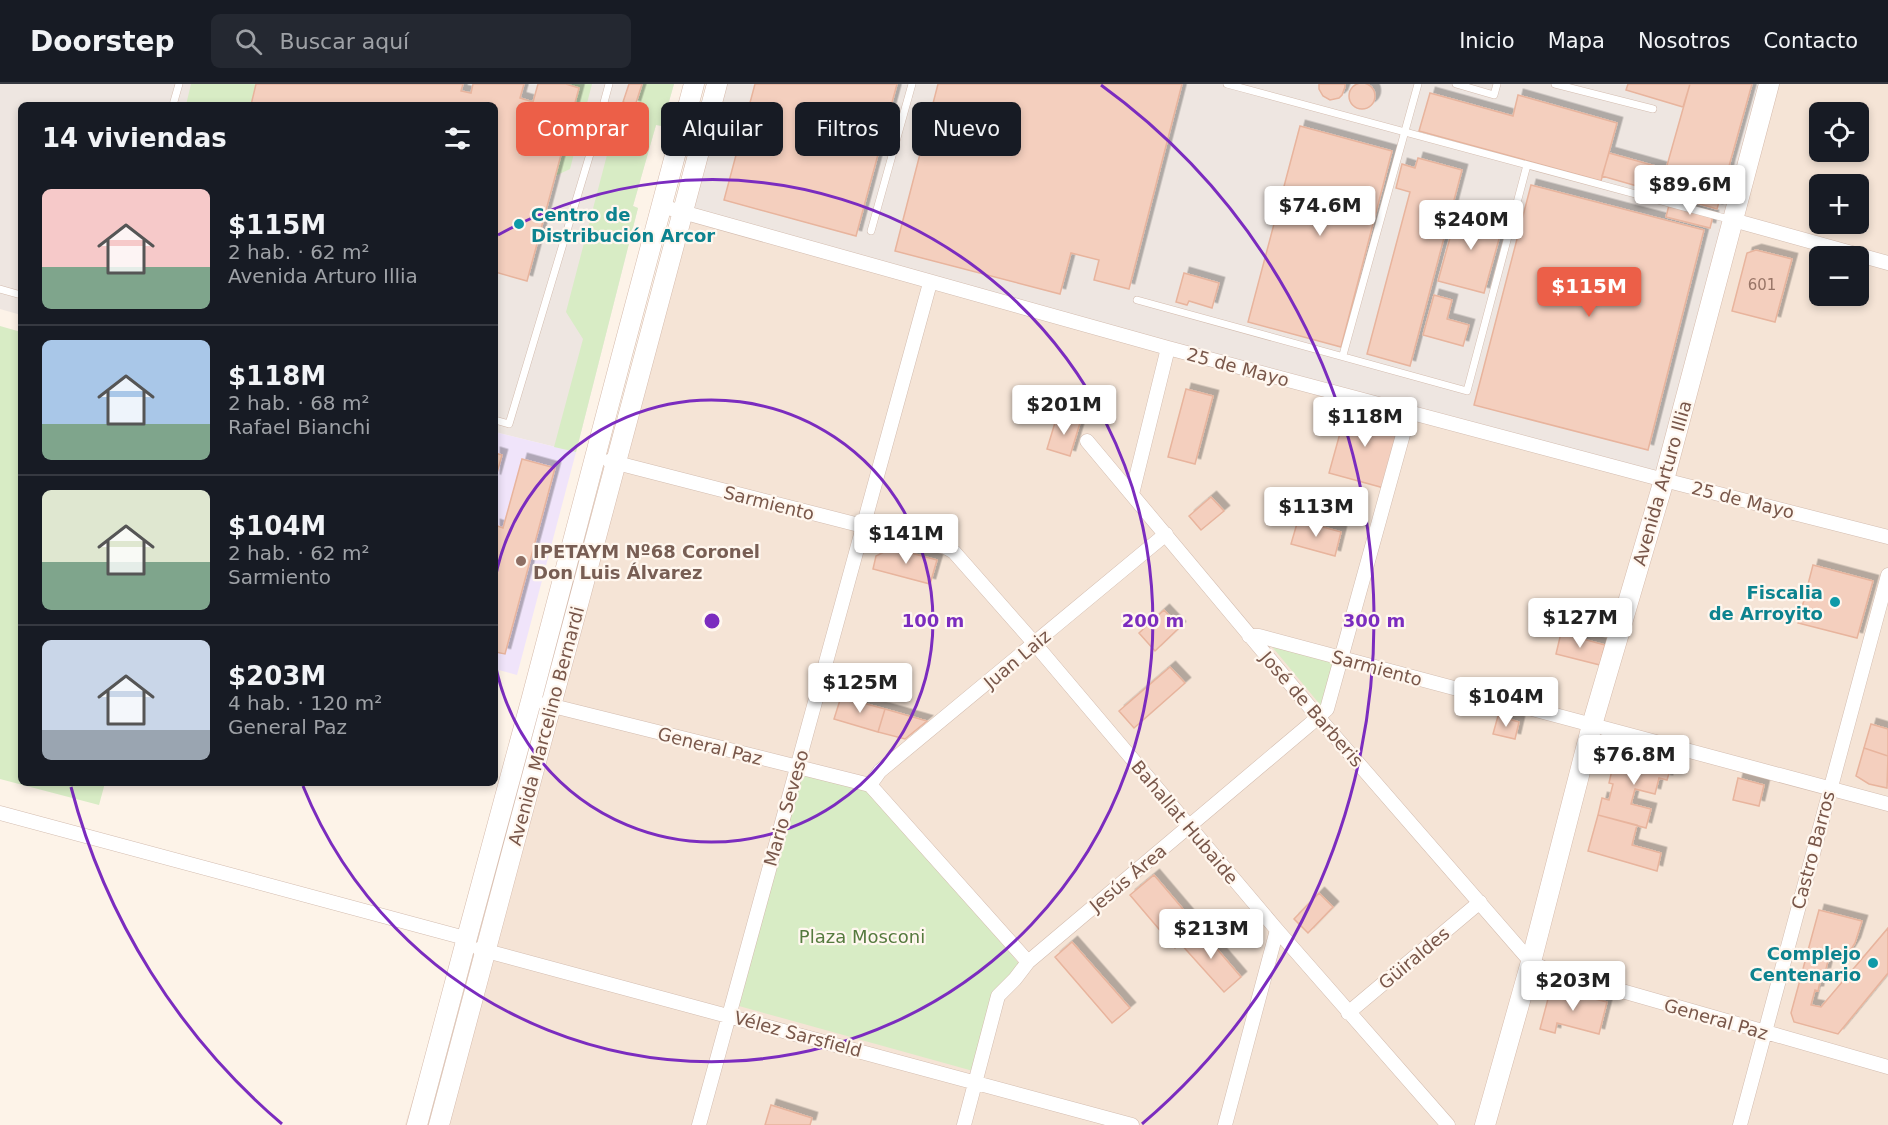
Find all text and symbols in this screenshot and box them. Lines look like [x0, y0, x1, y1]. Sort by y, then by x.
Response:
search box [211, 14, 631, 68]
text: Doorstep [30, 25, 175, 58]
icon: search [232, 25, 265, 58]
text: Buscar aquí [280, 29, 409, 54]
text: Inicio [1459, 29, 1515, 53]
text: Mapa [1548, 29, 1605, 53]
text: Nosotros [1638, 29, 1730, 53]
text: Contacto [1763, 29, 1858, 53]
chip: Comprar [516, 102, 649, 156]
chip: Alquilar [661, 102, 783, 156]
chip: Filtros [795, 102, 900, 156]
chip: Nuevo [912, 102, 1021, 156]
map controls [1809, 102, 1869, 306]
button: locate [1809, 102, 1869, 162]
icon: filters [441, 122, 474, 155]
text: 14 viviendas [42, 123, 227, 153]
pin: $89.6M [1641, 165, 1739, 216]
text: $89.6M [1648, 172, 1732, 196]
button: + [1809, 174, 1869, 234]
pin: $74.6M [1271, 186, 1369, 237]
text: $74.6M [1278, 193, 1362, 217]
pin: $240M [1429, 200, 1513, 251]
place label: Centro de Distribución Arcor [531, 204, 715, 246]
text: $240M [1433, 207, 1509, 231]
text: $115M [228, 210, 326, 240]
icon: home [90, 213, 162, 285]
marker: Centro de Distribución Arcor [512, 217, 526, 231]
text: 2 hab. · 62 m² [228, 240, 369, 264]
button: − [1809, 246, 1869, 306]
text: Avenida Arturo Illia [228, 264, 418, 288]
pin: $115M [1547, 267, 1631, 318]
text: $115M [1551, 274, 1627, 298]
house number: 601 [1748, 276, 1776, 294]
street label: 25 de Mayo [1185, 343, 1291, 391]
text: $118M [228, 361, 326, 391]
icon: home [90, 364, 162, 436]
pin: $201M [1022, 385, 1106, 436]
text: 2 hab. · 68 m² [228, 391, 369, 415]
text: $201M [1026, 392, 1102, 416]
pin: $118M [1323, 397, 1407, 448]
street label: Avenida Arturo Illia [1628, 398, 1696, 568]
text: $118M [1327, 404, 1403, 428]
text: Rafael Bianchi [228, 415, 371, 439]
street label: 25 de Mayo [1689, 477, 1797, 523]
street label: Sarmiento [722, 482, 816, 524]
pin: $113M [1274, 487, 1358, 538]
text: $113M [1278, 494, 1354, 518]
text: $104M [228, 511, 326, 541]
icon: home [90, 514, 162, 586]
pin: $141M [864, 514, 948, 565]
text: $141M [868, 521, 944, 545]
text: 2 hab. · 62 m² [228, 541, 369, 565]
place label: IPETAYM Nº68 Coronel Don Luis Álvarez [533, 541, 760, 583]
marker: IPETAYM Nº68 Coronel Don Luis Álvarez [514, 554, 528, 568]
text: Sarmiento [228, 565, 331, 589]
place label: Fiscalia de Arroyito [1709, 582, 1823, 624]
marker: Fiscalia de Arroyito [1828, 595, 1842, 609]
pin: $127M [1538, 598, 1622, 649]
street label: Avenida Marcelino Bernardi [504, 604, 588, 848]
text: $127M [1542, 605, 1618, 629]
text: 100 m [902, 610, 964, 631]
text: 200 m [1122, 610, 1184, 631]
text: 300 m [1343, 610, 1405, 631]
centre of rings [702, 611, 722, 631]
street label: Juan Laiz [979, 625, 1055, 694]
street label: José de Barberis [1256, 646, 1368, 771]
street label: Sarmiento [1330, 646, 1424, 690]
text: $203M [228, 661, 326, 691]
pin: $125M [818, 663, 902, 714]
icon: home [90, 664, 162, 736]
text: $125M [822, 670, 898, 694]
pin: $104M [1464, 677, 1548, 728]
text: $104M [1468, 684, 1544, 708]
text: 4 hab. · 120 m² [228, 691, 382, 715]
text: General Paz [228, 715, 347, 739]
street label: General Paz [655, 723, 765, 769]
pin: $76.8M [1585, 735, 1683, 786]
text: $76.8M [1592, 742, 1676, 766]
street label: Mario Seveso [759, 747, 813, 869]
street label: Bahallat Hubaide [1127, 756, 1243, 888]
street label: Castro Barros [1787, 789, 1839, 911]
street label: Jesús Área [1085, 840, 1171, 917]
pin: $213M [1169, 909, 1253, 960]
text: $213M [1173, 916, 1249, 940]
street label: Güiraldes [1374, 922, 1454, 994]
park label: Plaza Mosconi [799, 926, 925, 947]
place label: Complejo Centenario [1750, 943, 1861, 985]
marker: Complejo Centenario [1866, 956, 1880, 970]
pin: $203M [1531, 961, 1615, 1012]
text: $203M [1535, 968, 1611, 992]
street label: General Paz [1662, 994, 1770, 1044]
street label: Vélez Sarsfield [732, 1007, 864, 1061]

